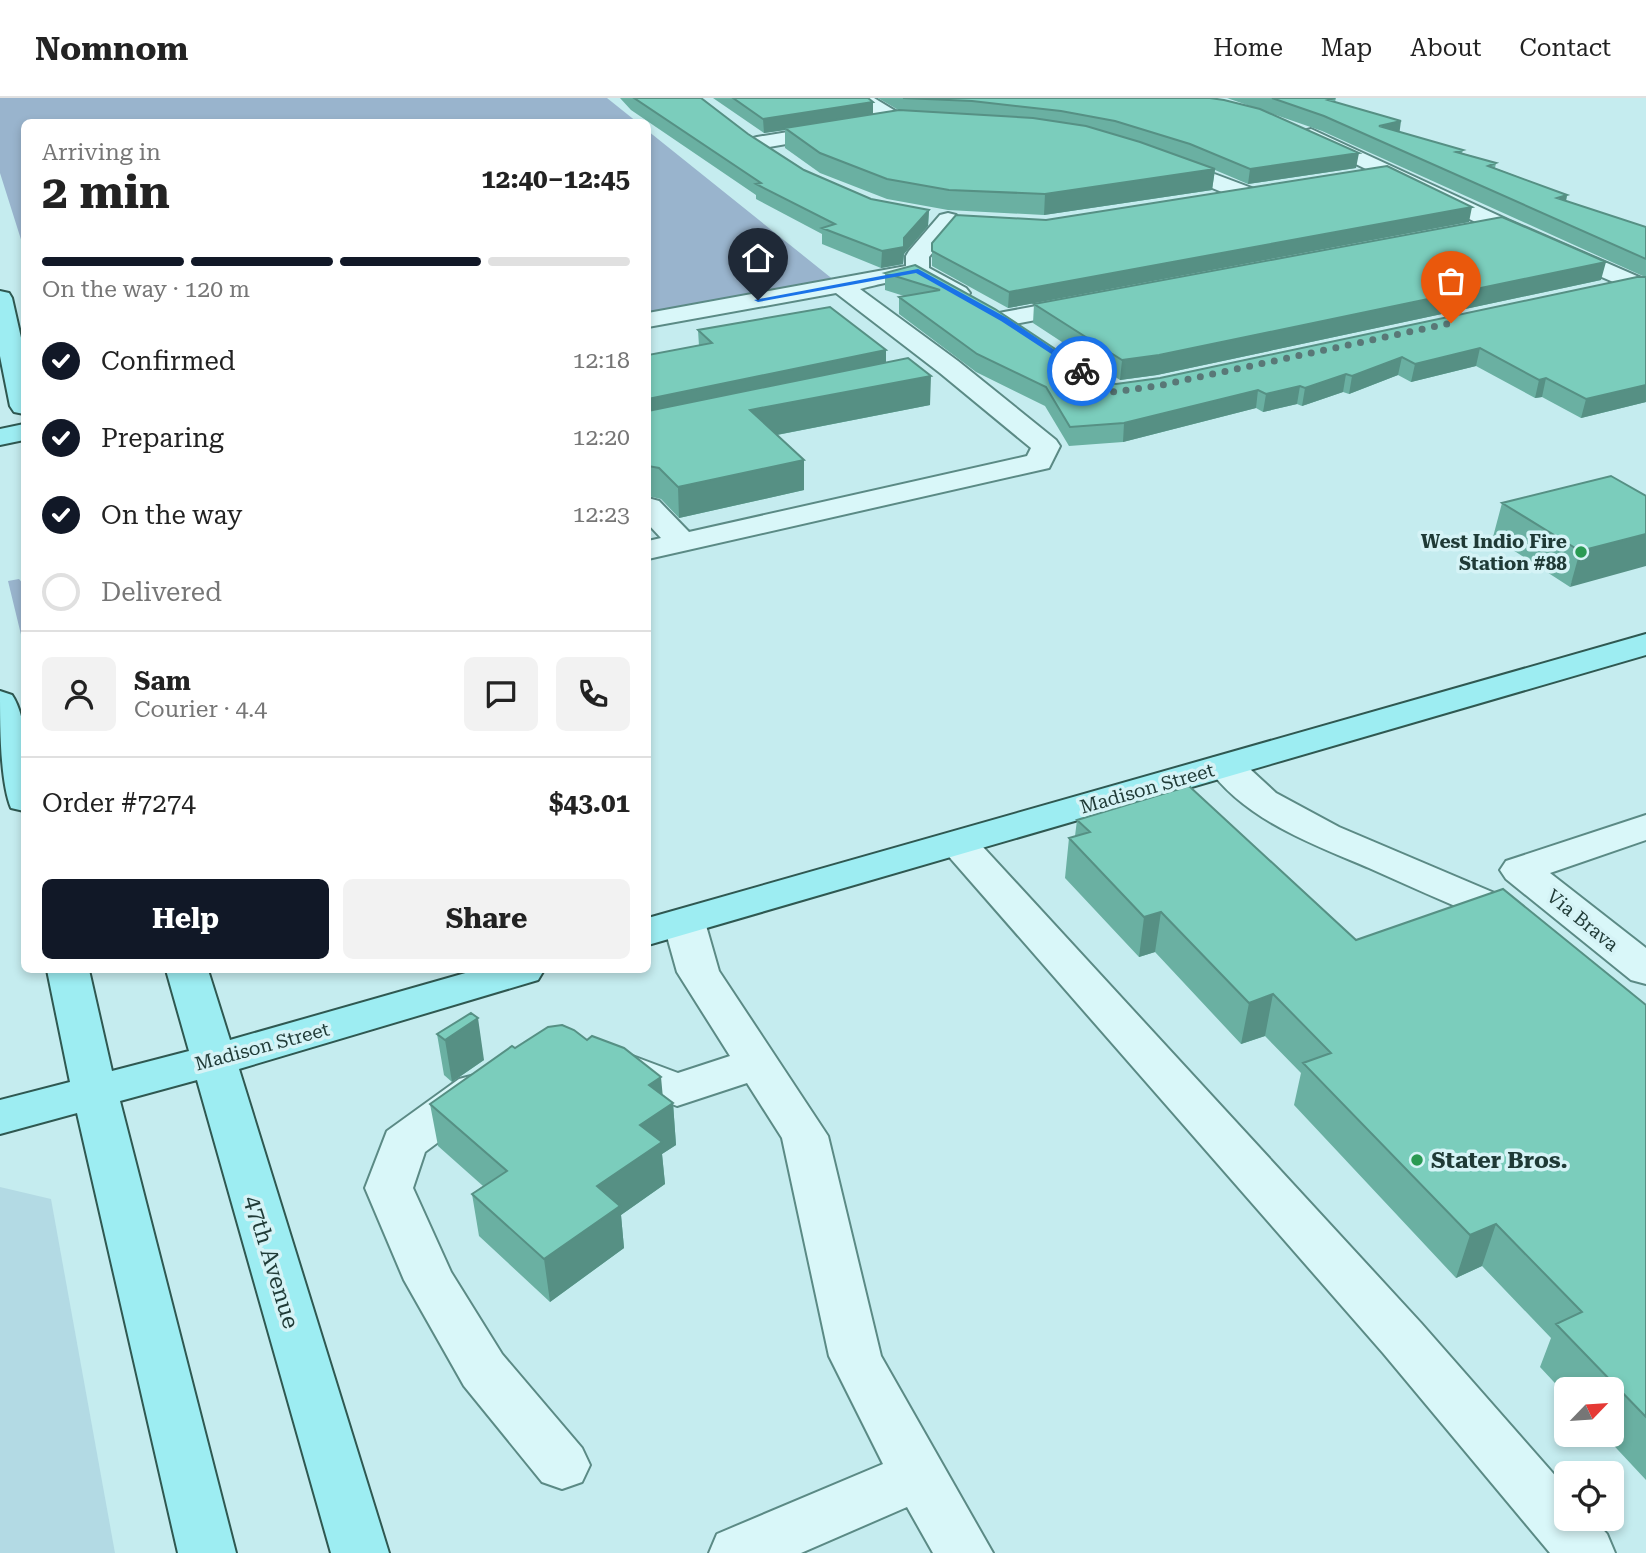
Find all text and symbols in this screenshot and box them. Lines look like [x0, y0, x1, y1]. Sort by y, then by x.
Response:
text: Nomnom [35, 29, 188, 68]
text: Home [1213, 34, 1283, 62]
text: Map [1321, 34, 1372, 62]
text: About [1410, 34, 1481, 62]
text: Contact [1519, 34, 1611, 62]
text: Arriving in [42, 139, 161, 166]
text: 12:40–12:45 [481, 164, 630, 194]
text: 2 min [42, 165, 170, 219]
pin [728, 228, 788, 300]
icon: home [739, 239, 777, 277]
pin [1421, 251, 1481, 323]
icon: bag [1432, 262, 1470, 300]
text: On the way · 120 m [42, 276, 250, 303]
courier [1047, 336, 1117, 406]
icon: check [42, 342, 80, 380]
text: Confirmed [101, 346, 236, 376]
text: 12:18 [573, 347, 630, 374]
icon: bike [1063, 352, 1101, 390]
icon: check [42, 419, 80, 457]
text: Preparing [101, 423, 224, 453]
text: 12:20 [573, 424, 630, 451]
icon: check [42, 496, 80, 534]
text: On the way [101, 500, 242, 530]
text: 12:23 [573, 501, 630, 528]
place label: West Indio Fire Station #88 [1421, 530, 1567, 575]
marker: West Indio Fire Station #88 [1573, 544, 1589, 560]
text: Delivered [101, 577, 222, 607]
button: person [42, 657, 116, 731]
button: chat [464, 657, 538, 731]
button: phone [556, 657, 630, 731]
text: Sam [134, 666, 191, 696]
text: Courier · 4.4 [134, 696, 267, 723]
street label: Madison Street [1077, 758, 1217, 819]
text: Order #7274 [42, 788, 196, 818]
text: $43.01 [549, 788, 630, 818]
button: Help [42, 879, 329, 959]
button: Share [343, 879, 630, 959]
street label: Via Brava [1542, 885, 1624, 957]
street label: Madison Street [192, 1017, 332, 1076]
place label: Stater Bros. [1431, 1147, 1568, 1174]
marker: Stater Bros. [1409, 1152, 1425, 1168]
street label: 47th Avenue [239, 1192, 305, 1332]
north arrow [1554, 1377, 1624, 1447]
map controls [1554, 1377, 1624, 1531]
button: locate [1554, 1461, 1624, 1531]

